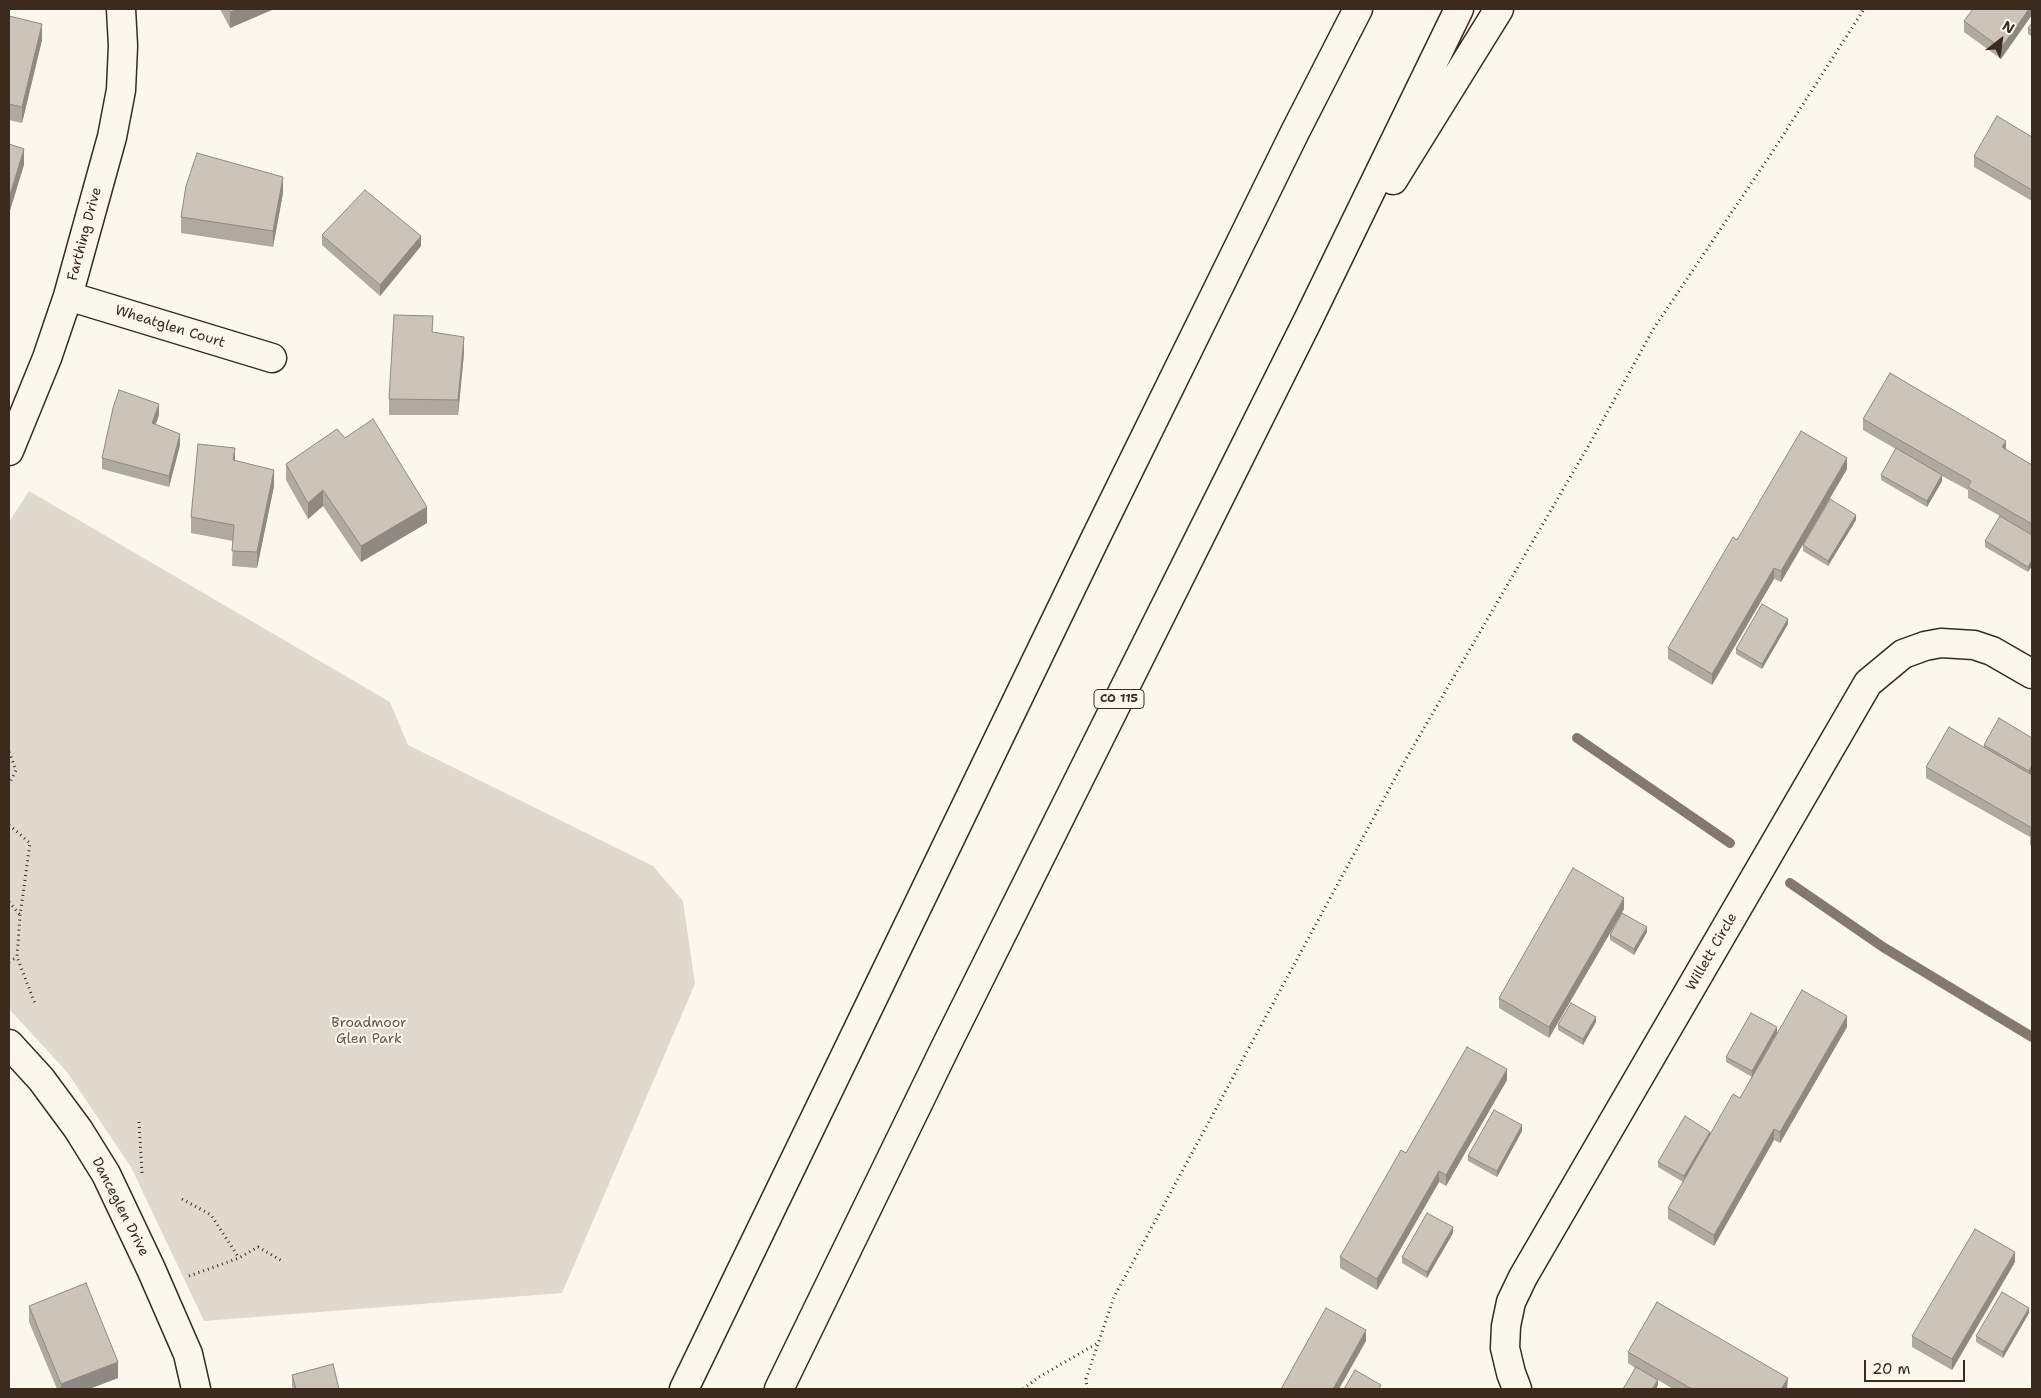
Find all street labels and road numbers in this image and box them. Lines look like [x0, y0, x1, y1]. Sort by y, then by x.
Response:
street label: Farthing Drive [64, 185, 106, 283]
street label: Wheatglen Court [113, 302, 227, 352]
road number: CO 115 [1094, 690, 1144, 709]
street label: Willett Circle [1683, 910, 1741, 994]
street label: Danceglen Drive [88, 1155, 152, 1259]

